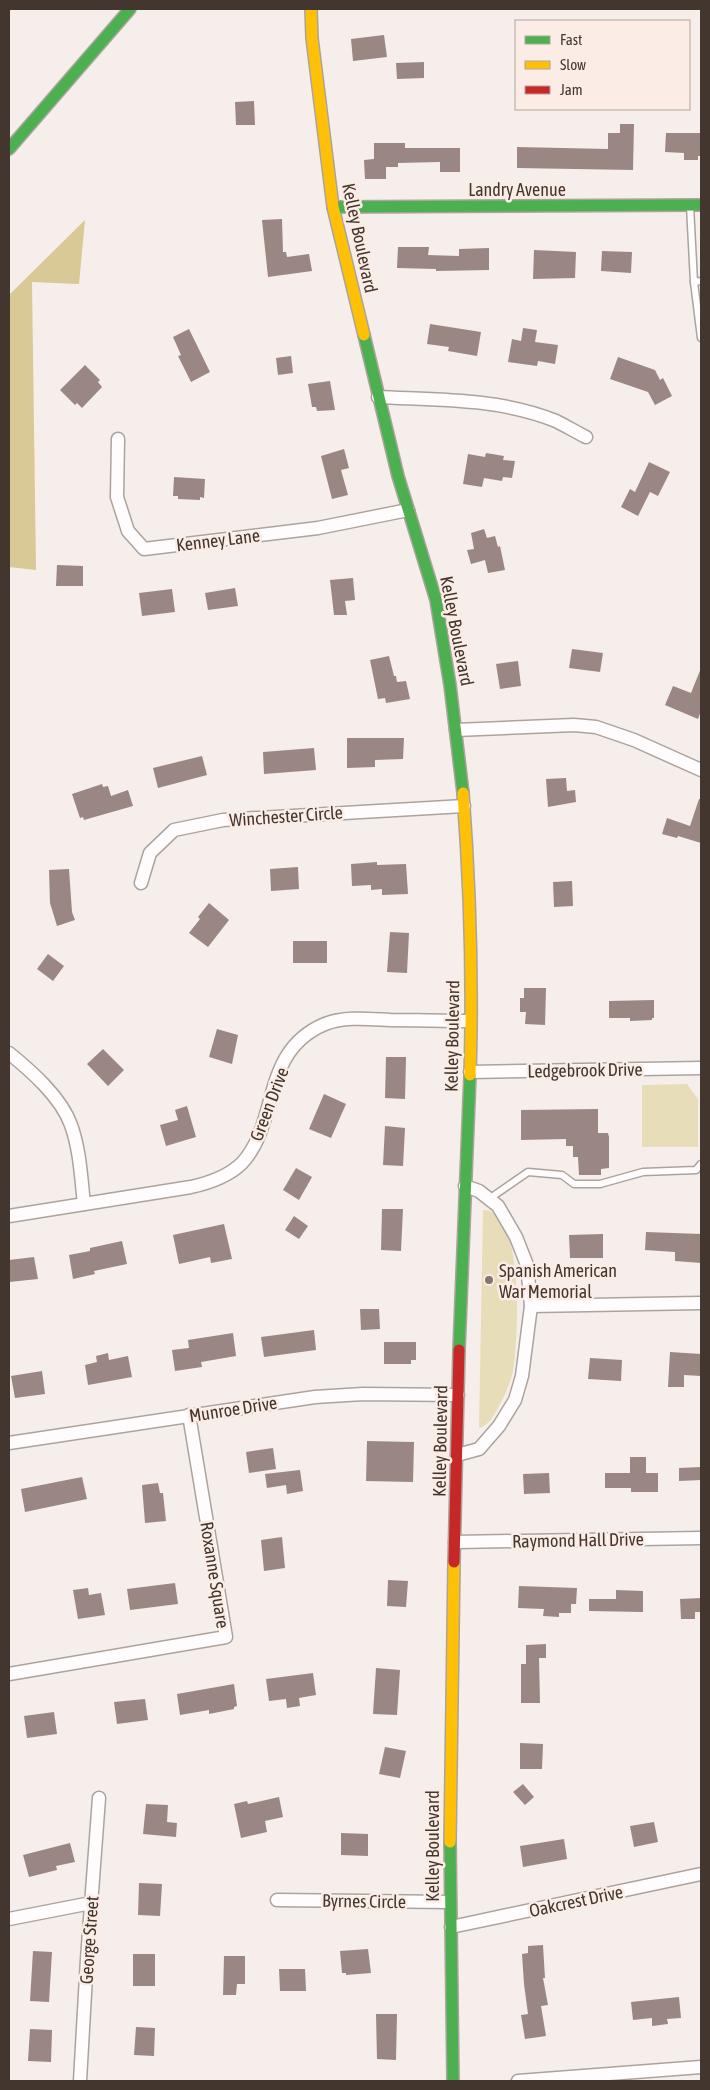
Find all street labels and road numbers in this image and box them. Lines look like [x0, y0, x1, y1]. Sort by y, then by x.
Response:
street label: Landry Avenue [468, 179, 566, 200]
street label: Kelley Boulevard [338, 181, 382, 295]
street label: Kenney Lane [175, 524, 261, 556]
street label: Kelley Boulevard [436, 574, 478, 688]
street label: Winchester Circle [229, 802, 343, 830]
street label: Kelley Boulevard [441, 980, 463, 1092]
street label: Ledgebrook Drive [527, 1058, 643, 1082]
street label: Green Drive [245, 1064, 293, 1144]
street label: Kelley Boulevard [429, 1385, 451, 1497]
street label: Munroe Drive [187, 1392, 279, 1426]
street label: Roxanne Square [196, 1520, 234, 1630]
street label: Raymond Hall Drive [512, 1528, 644, 1552]
street label: Kelley Boulevard [422, 1790, 443, 1902]
street label: Oakcrest Drive [527, 1881, 625, 1921]
street label: Byrnes Circle [322, 1890, 406, 1912]
street label: George Street [75, 1895, 103, 1985]

